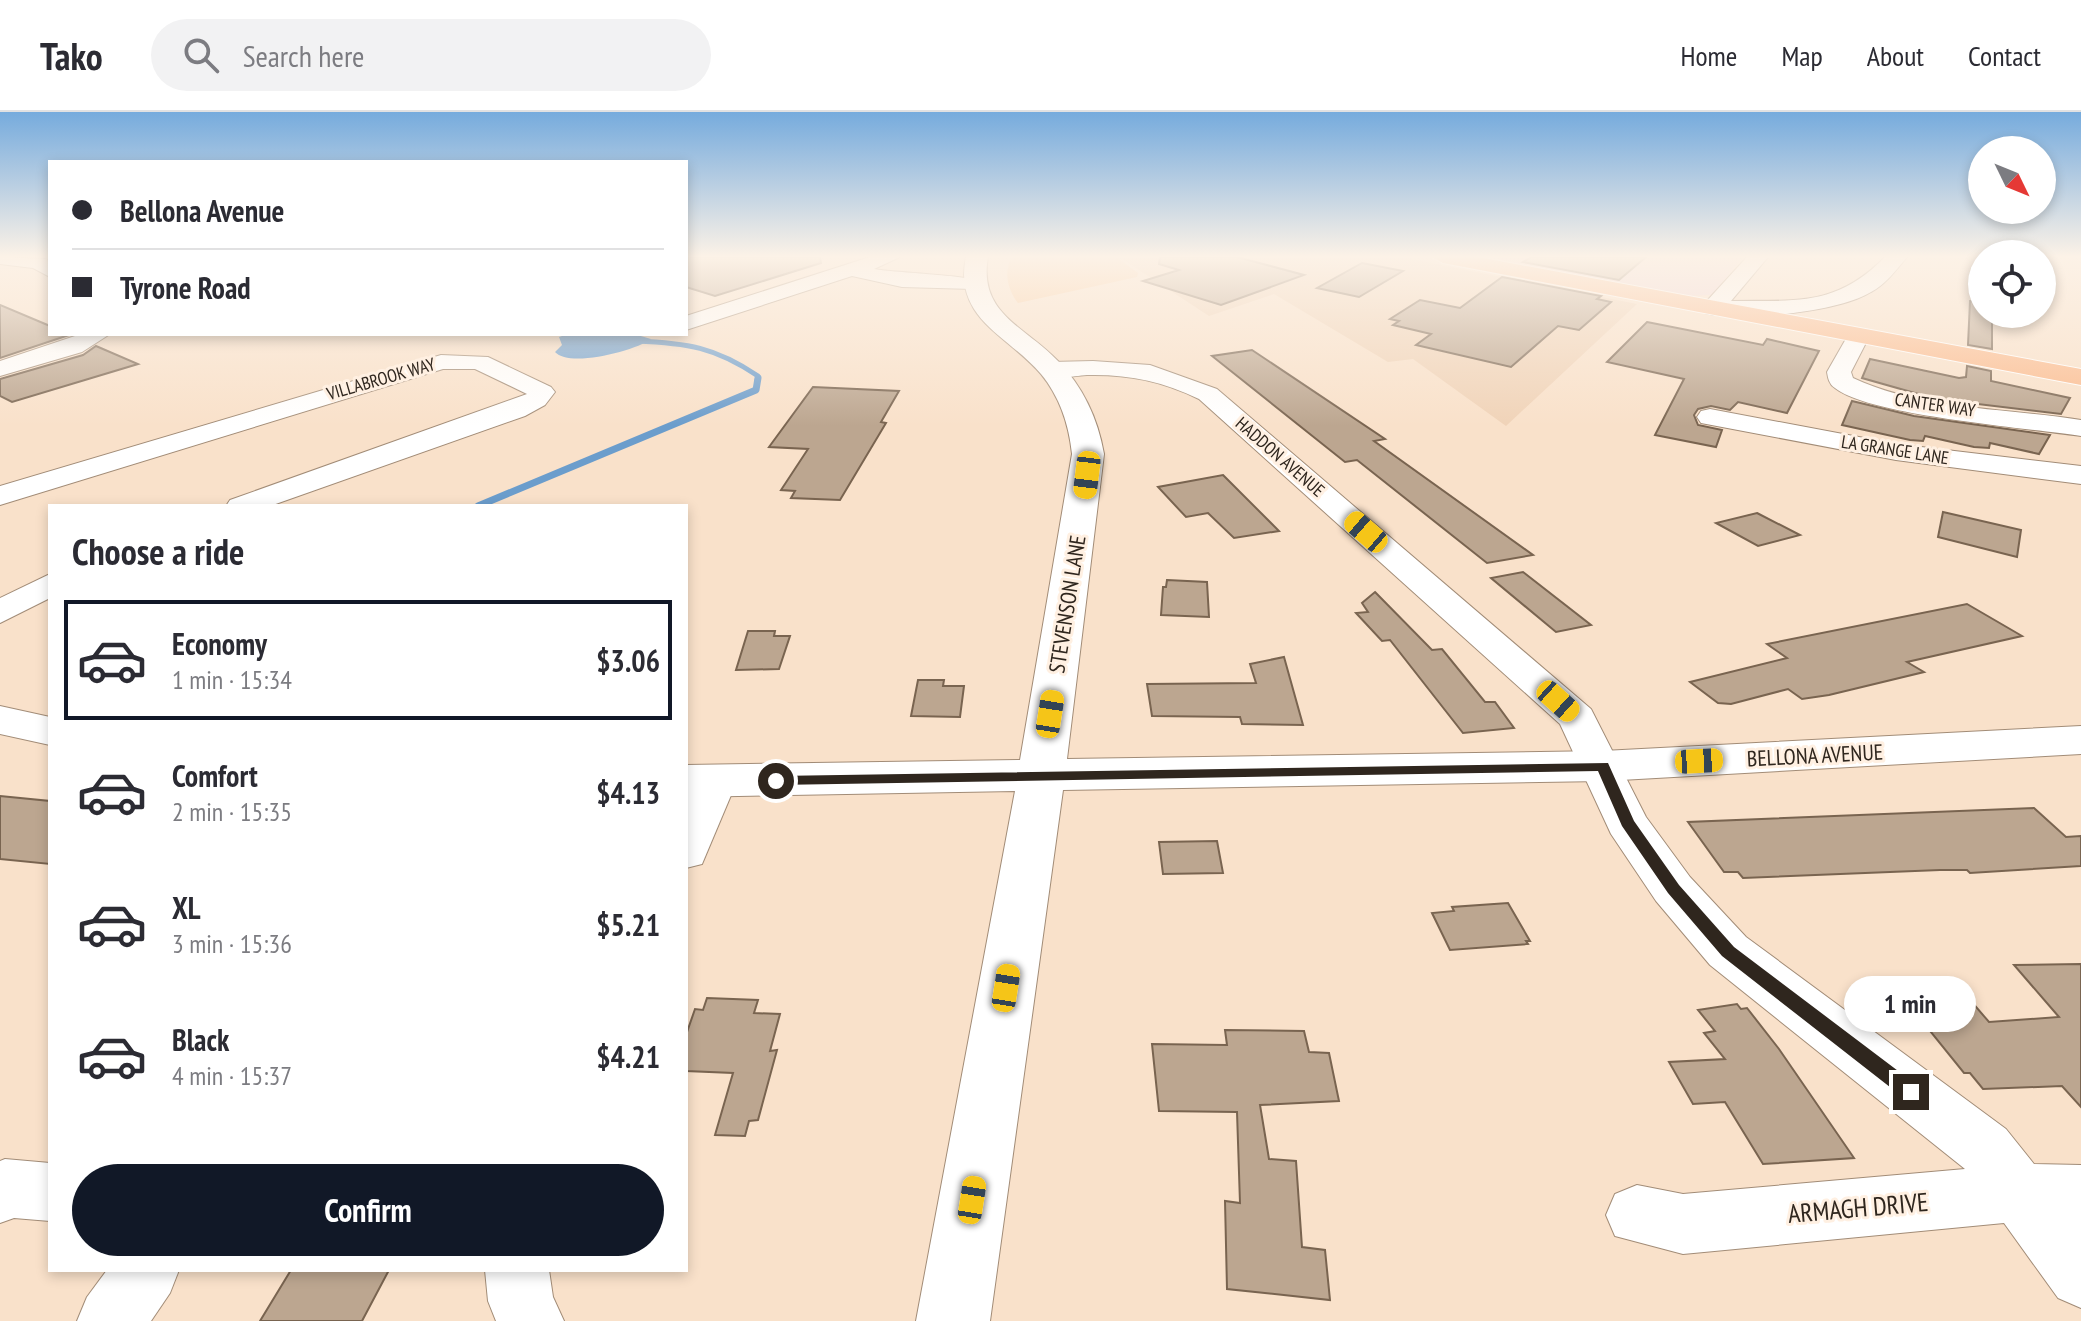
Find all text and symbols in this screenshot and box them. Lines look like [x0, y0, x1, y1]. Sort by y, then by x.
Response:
search box [151, 19, 711, 91]
text: Tako [40, 31, 103, 80]
icon: search [179, 33, 223, 77]
text: Search here [243, 36, 365, 75]
text: Home [1681, 37, 1737, 74]
text: Map [1781, 37, 1823, 74]
text: About [1867, 37, 1924, 74]
text: Contact [1968, 37, 2041, 74]
north arrow [1968, 136, 2056, 224]
map controls [1968, 136, 2056, 328]
text: Bellona Avenue [120, 191, 284, 230]
button: locate [1968, 240, 2056, 328]
text: Tyrone Road [120, 268, 251, 307]
street label: VILLABROOK WAY [323, 352, 439, 405]
street label: CANTER WAY [1893, 387, 1978, 422]
street label: HADDON AVENUE [1231, 412, 1330, 502]
street label: LA GRANGE LANE [1840, 430, 1950, 469]
car [1072, 450, 1102, 500]
car [1340, 507, 1392, 557]
text: Choose a ride [72, 528, 244, 575]
street label: STEVENSON LANE [1042, 533, 1092, 675]
icon: car [76, 624, 148, 696]
text: Economy [172, 624, 267, 663]
text: $3.06 [596, 641, 660, 680]
text: 1 min · 15:34 [172, 663, 292, 696]
car [1532, 676, 1584, 726]
car [1034, 688, 1066, 740]
street label: BELLONA AVENUE [1746, 737, 1884, 773]
car [1674, 748, 1724, 774]
icon: car [76, 756, 148, 828]
text: Comfort [172, 756, 258, 795]
route start [758, 763, 794, 799]
text: $4.13 [596, 773, 660, 812]
text: 2 min · 15:35 [172, 795, 292, 828]
icon: car [76, 888, 148, 960]
text: XL [172, 888, 201, 927]
text: $5.21 [596, 905, 660, 944]
text: 3 min · 15:36 [172, 927, 292, 960]
car [990, 962, 1022, 1014]
callout: 1 min [1845, 976, 1977, 1032]
text: 1 min [1884, 987, 1936, 1020]
icon: car [76, 1020, 148, 1092]
text: Black [172, 1020, 229, 1059]
text: $4.21 [596, 1037, 660, 1076]
text: 4 min · 15:37 [172, 1059, 292, 1092]
route end [1893, 1074, 1929, 1110]
button: Confirm [72, 1164, 664, 1256]
car [956, 1174, 988, 1226]
street label: ARMAGH DRIVE [1786, 1185, 1929, 1230]

